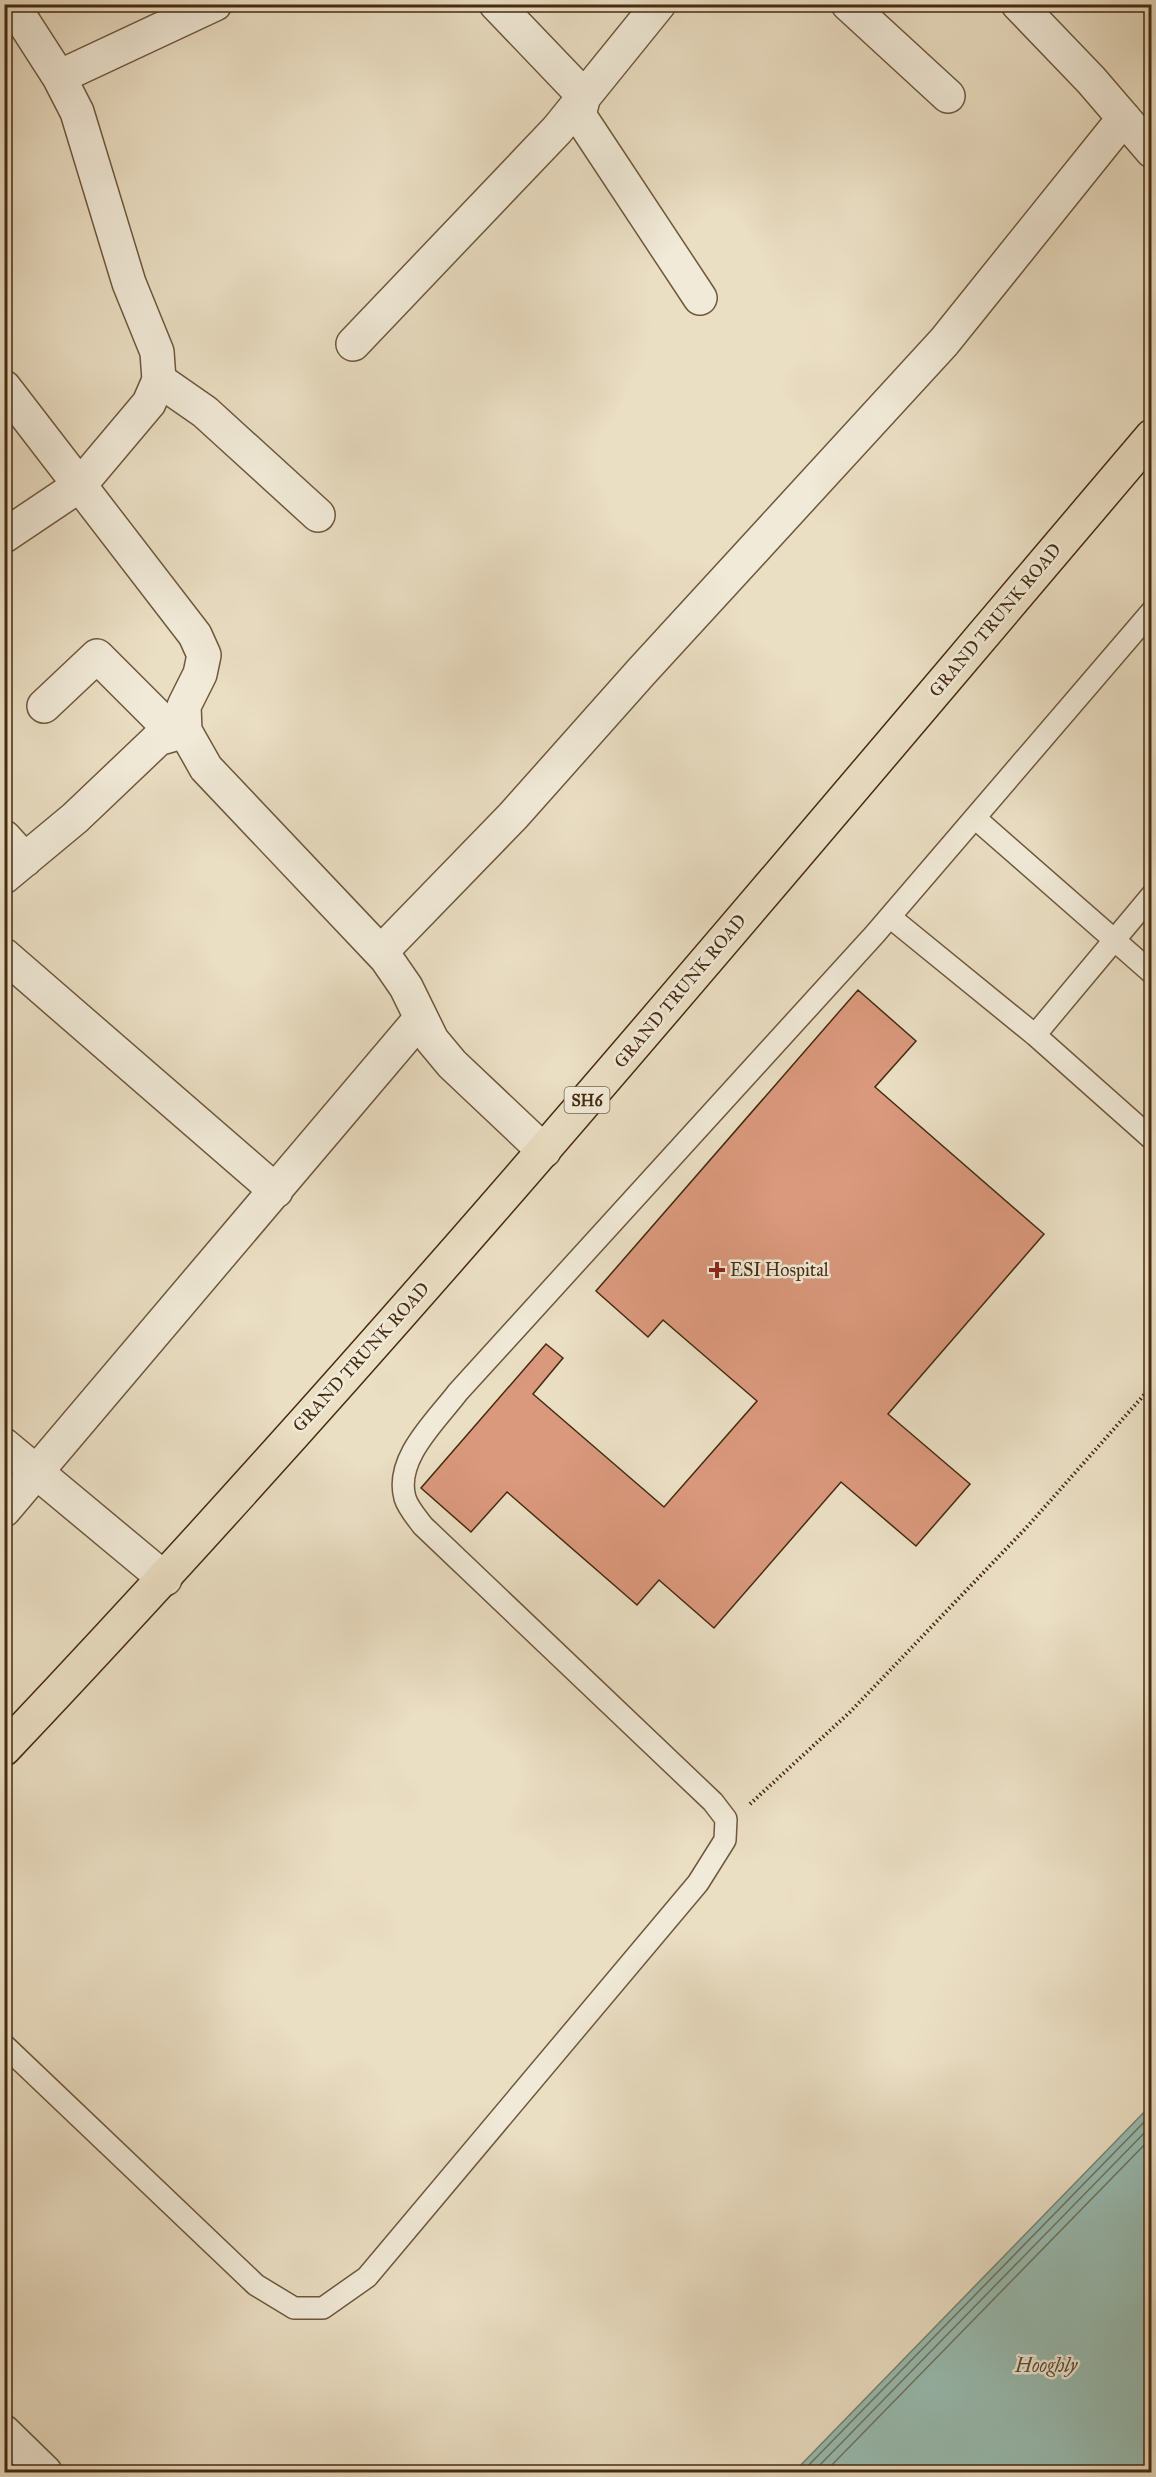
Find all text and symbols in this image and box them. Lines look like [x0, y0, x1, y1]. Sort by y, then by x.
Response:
street label: GRAND TRUNK ROAD [924, 539, 1066, 701]
street label: GRAND TRUNK ROAD [609, 910, 751, 1072]
road number: SH6 [564, 1087, 610, 1113]
place label: ESI Hospital [730, 1259, 829, 1281]
marker: ESI Hospital [708, 1261, 726, 1279]
street label: GRAND TRUNK ROAD [288, 1278, 434, 1436]
water label: Hooghly [1014, 2353, 1079, 2377]

